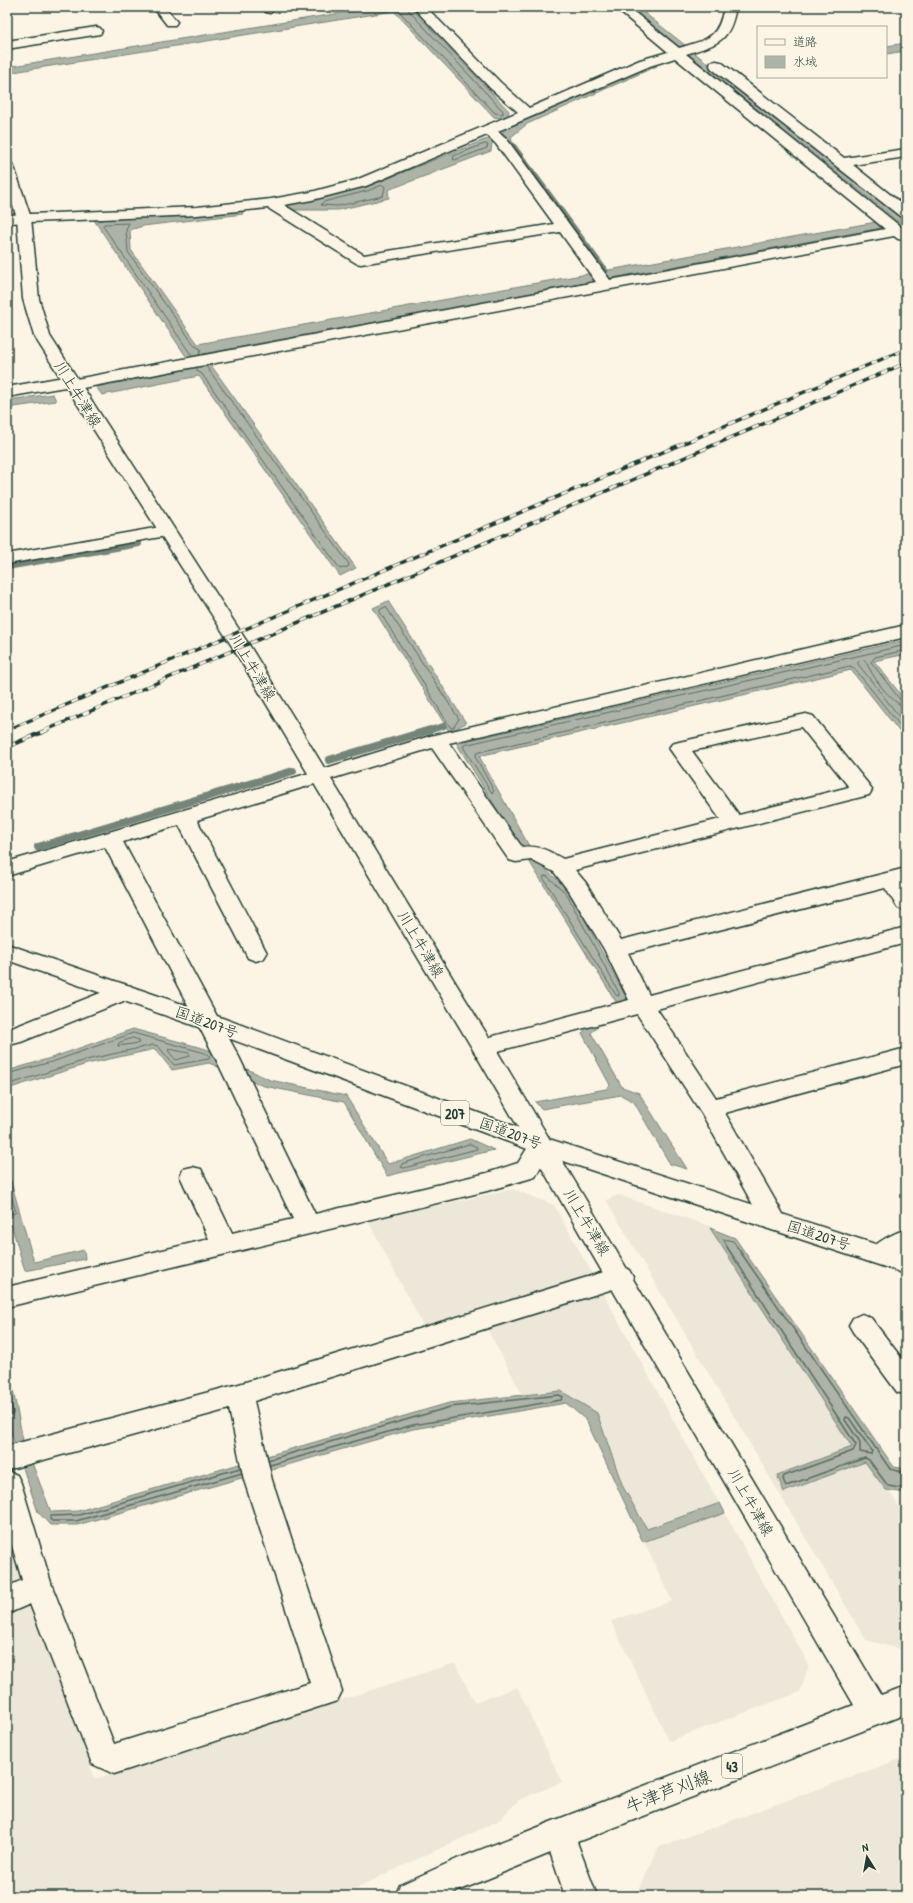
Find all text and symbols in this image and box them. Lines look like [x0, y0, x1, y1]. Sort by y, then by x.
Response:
legend [757, 26, 887, 78]
text: 道路 [793, 33, 817, 50]
text: 水域 [793, 53, 817, 70]
street label: 川上牛津線 [49, 357, 107, 431]
street label: 川上牛津線 [225, 629, 281, 705]
street label: 川上牛津線 [393, 906, 449, 982]
street label: 国道207号 [172, 1001, 242, 1043]
road number: 207 [441, 1101, 469, 1125]
street label: 国道207号 [476, 1112, 546, 1154]
street label: 川上牛津線 [559, 1184, 615, 1260]
street label: 国道207号 [784, 1215, 854, 1255]
street label: 川上牛津線 [723, 1464, 779, 1540]
road number: 43 [722, 1754, 742, 1778]
street label: 牛津芦刈線 [622, 1763, 714, 1819]
north arrow [847, 1837, 887, 1877]
text: N [861, 1840, 869, 1855]

